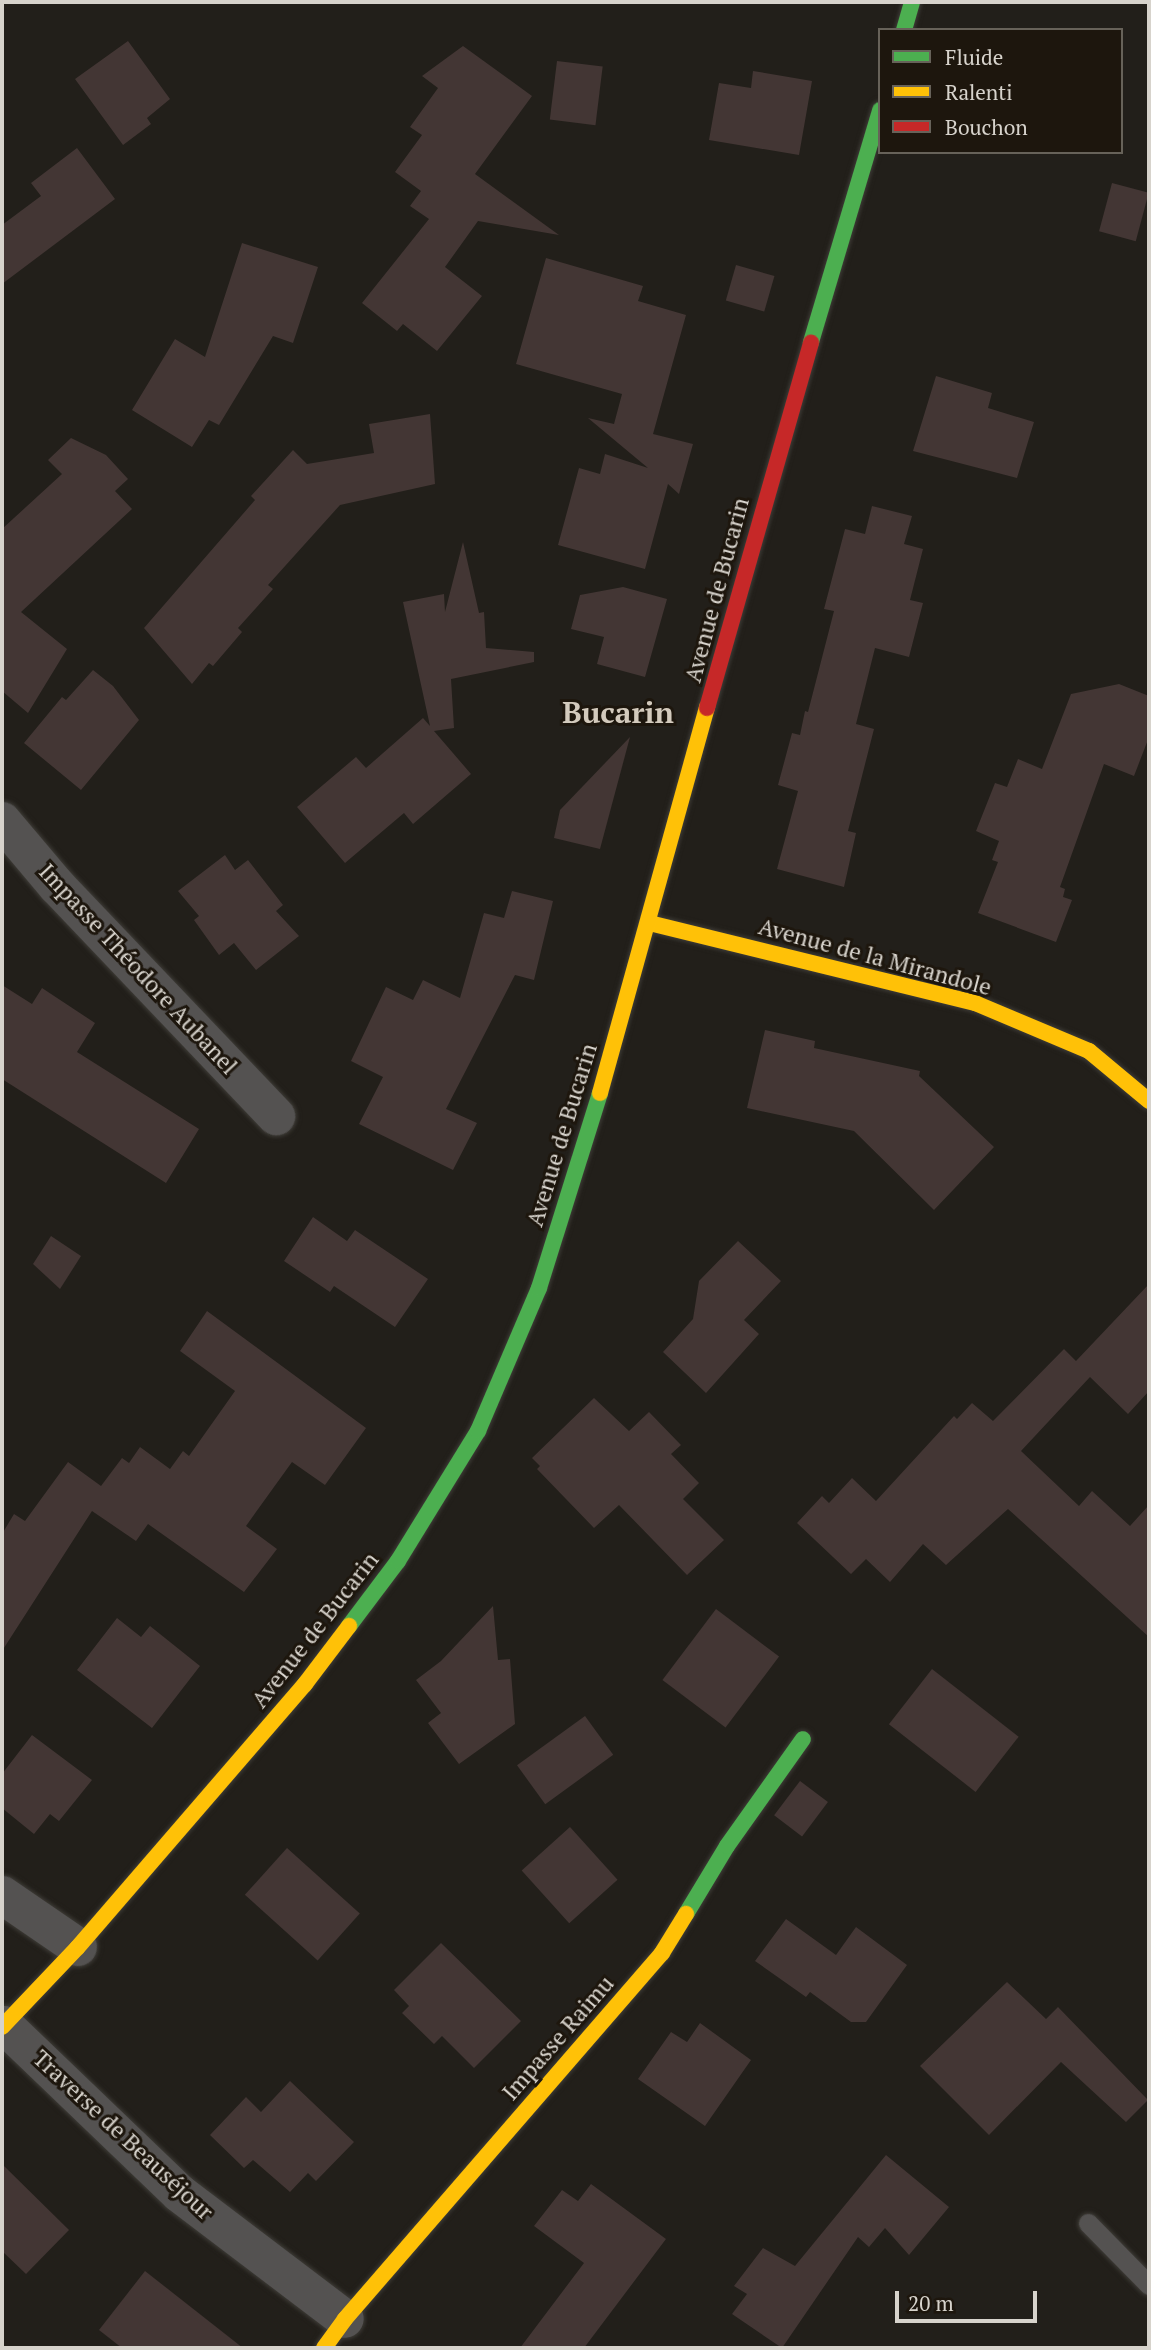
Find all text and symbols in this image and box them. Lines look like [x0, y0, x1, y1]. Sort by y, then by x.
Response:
legend [878, 28, 1123, 154]
text: Fluide [945, 43, 1003, 71]
text: Ralenti [945, 78, 1012, 106]
text: Bouchon [945, 113, 1028, 141]
street label: Avenue de Bucarin [679, 495, 755, 685]
district label: Bucarin [562, 694, 674, 730]
street label: Impasse Théodore Aubanel [33, 858, 243, 1080]
street label: Avenue de la Mirandole [756, 913, 994, 1001]
street label: Avenue de Bucarin [521, 1040, 603, 1230]
street label: Avenue de Bucarin [246, 1547, 384, 1713]
street label: Impasse Raimu [496, 1970, 620, 2106]
street label: Traverse de Beauséjour [27, 2044, 219, 2226]
scale bar [899, 2276, 1041, 2320]
text: 20 m [908, 2289, 954, 2317]

